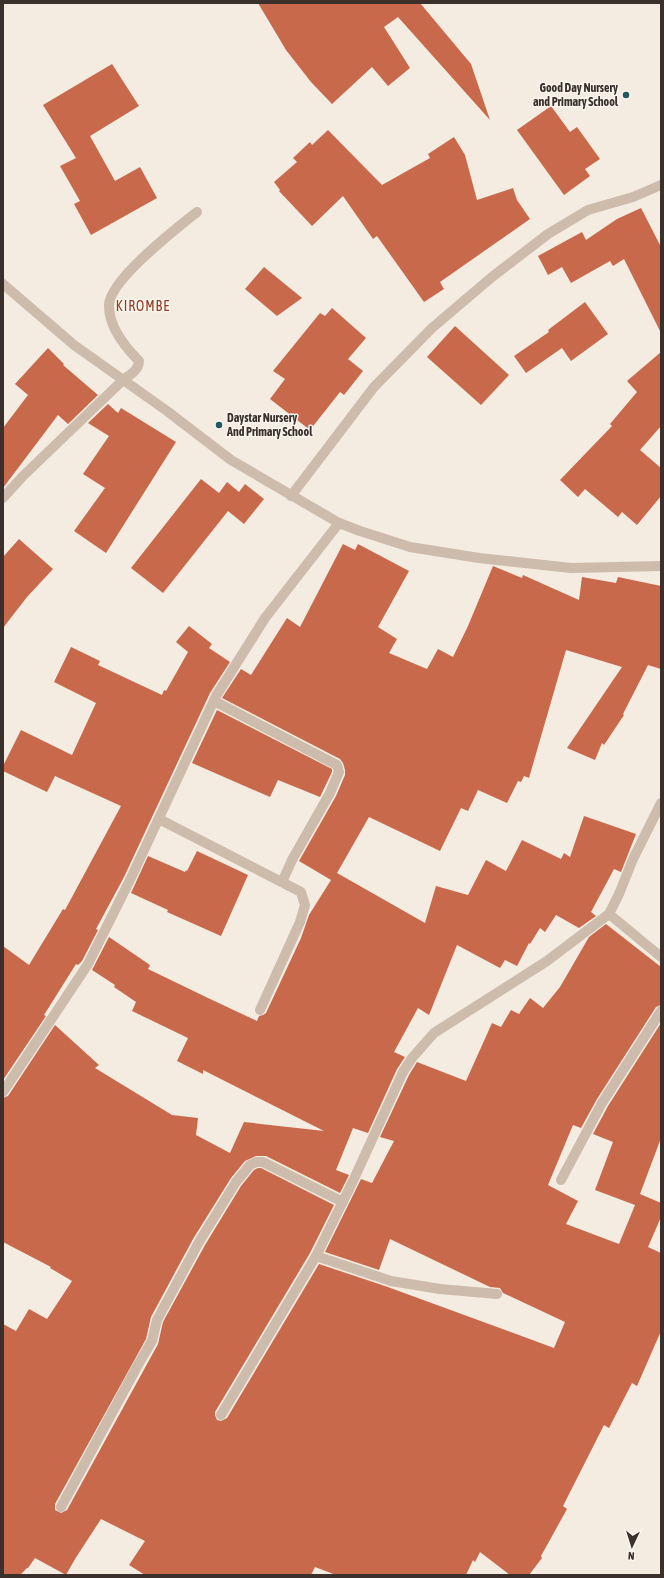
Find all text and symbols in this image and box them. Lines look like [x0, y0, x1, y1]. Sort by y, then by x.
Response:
place label: Good Day Nursery and Primary School [533, 81, 619, 109]
marker: Good Day Nursery and Primary School [621, 90, 631, 100]
district label: KIROMBE [116, 298, 170, 314]
place label: Daystar Nursery And Primary School [226, 411, 313, 439]
marker: Daystar Nursery And Primary School [214, 420, 224, 430]
north arrow [612, 1526, 652, 1566]
text: N [628, 1550, 635, 1562]

